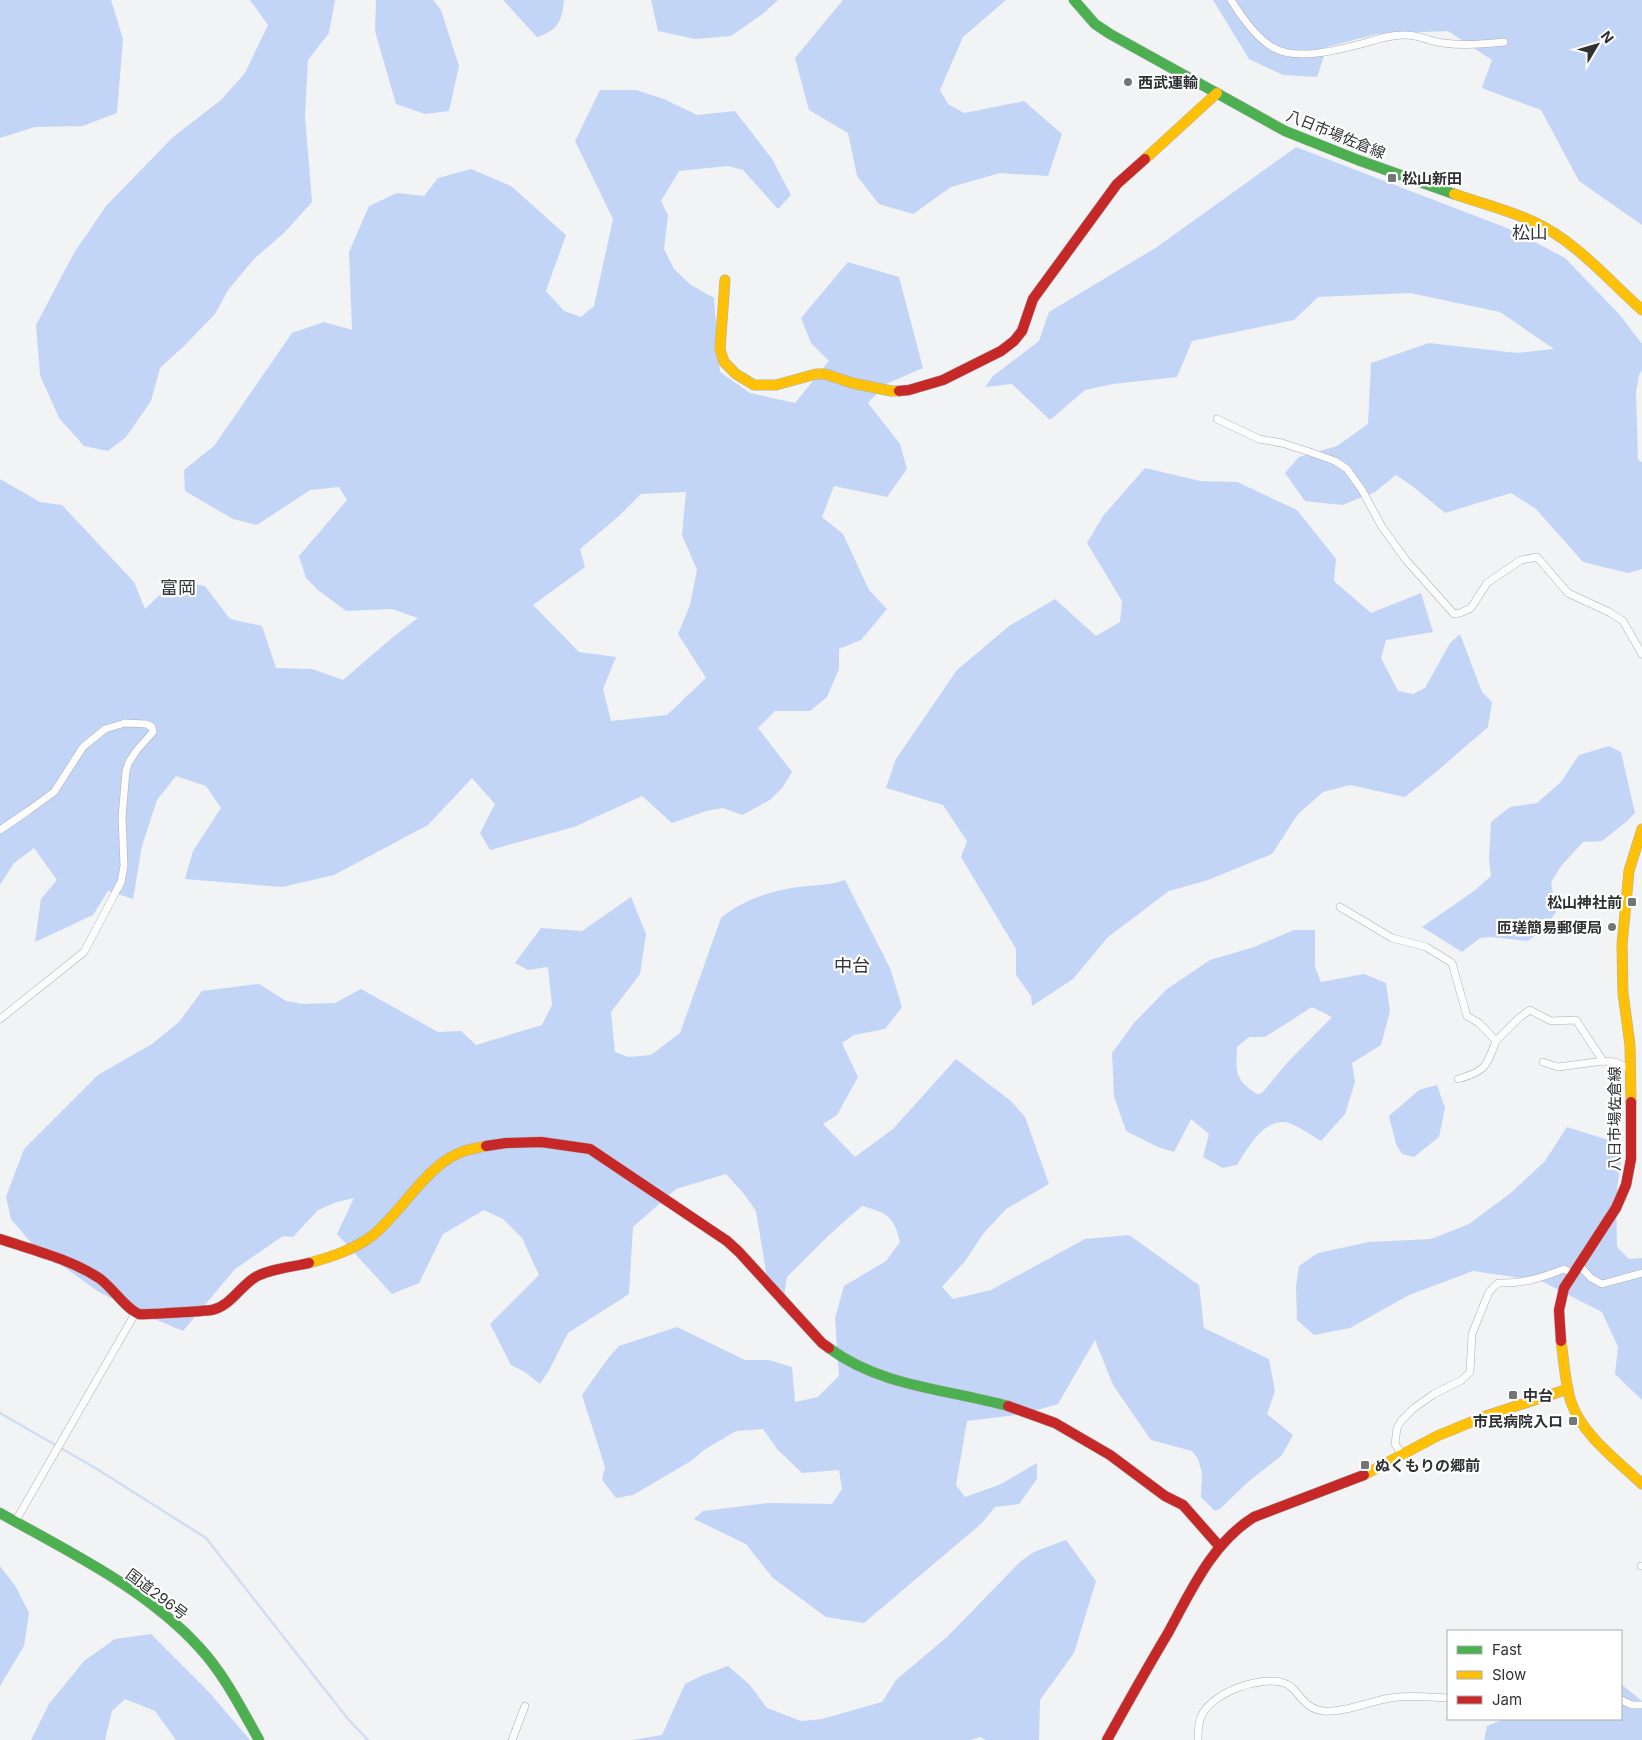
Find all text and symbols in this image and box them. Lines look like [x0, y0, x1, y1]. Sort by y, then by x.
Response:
north arrow [1572, 20, 1622, 70]
text: N [1598, 27, 1618, 46]
place label: 西武運輸 [1138, 73, 1198, 92]
marker: 西武運輸 [1122, 76, 1134, 88]
street label: 八日市場佐倉線 [1284, 106, 1388, 162]
place label: 松山新田 [1402, 169, 1462, 188]
marker: 松山新田 [1386, 172, 1398, 184]
district label: 松山 [1512, 222, 1548, 243]
district label: 富岡 [160, 577, 196, 598]
place label: 松山神社前 [1547, 893, 1622, 912]
marker: 松山神社前 [1626, 896, 1638, 908]
place label: 匝瑳簡易郵便局 [1497, 918, 1602, 937]
marker: 匝瑳簡易郵便局 [1606, 921, 1618, 933]
district label: 中台 [834, 955, 870, 976]
street label: 八日市場佐倉線 [1605, 1066, 1624, 1172]
place label: 中台 [1523, 1386, 1553, 1405]
marker: 中台 [1507, 1389, 1519, 1401]
place label: 市民病院入ロ [1473, 1412, 1563, 1431]
marker: 市民病院入ロ [1567, 1415, 1579, 1427]
place label: ぬくもりの郷前 [1375, 1456, 1480, 1475]
marker: ぬくもりの郷前 [1359, 1459, 1371, 1471]
street label: 国道296号 [122, 1565, 192, 1623]
legend [1447, 1630, 1622, 1720]
text: Fast [1492, 1640, 1522, 1659]
text: Slow [1492, 1665, 1526, 1684]
text: Jam [1492, 1690, 1522, 1709]

